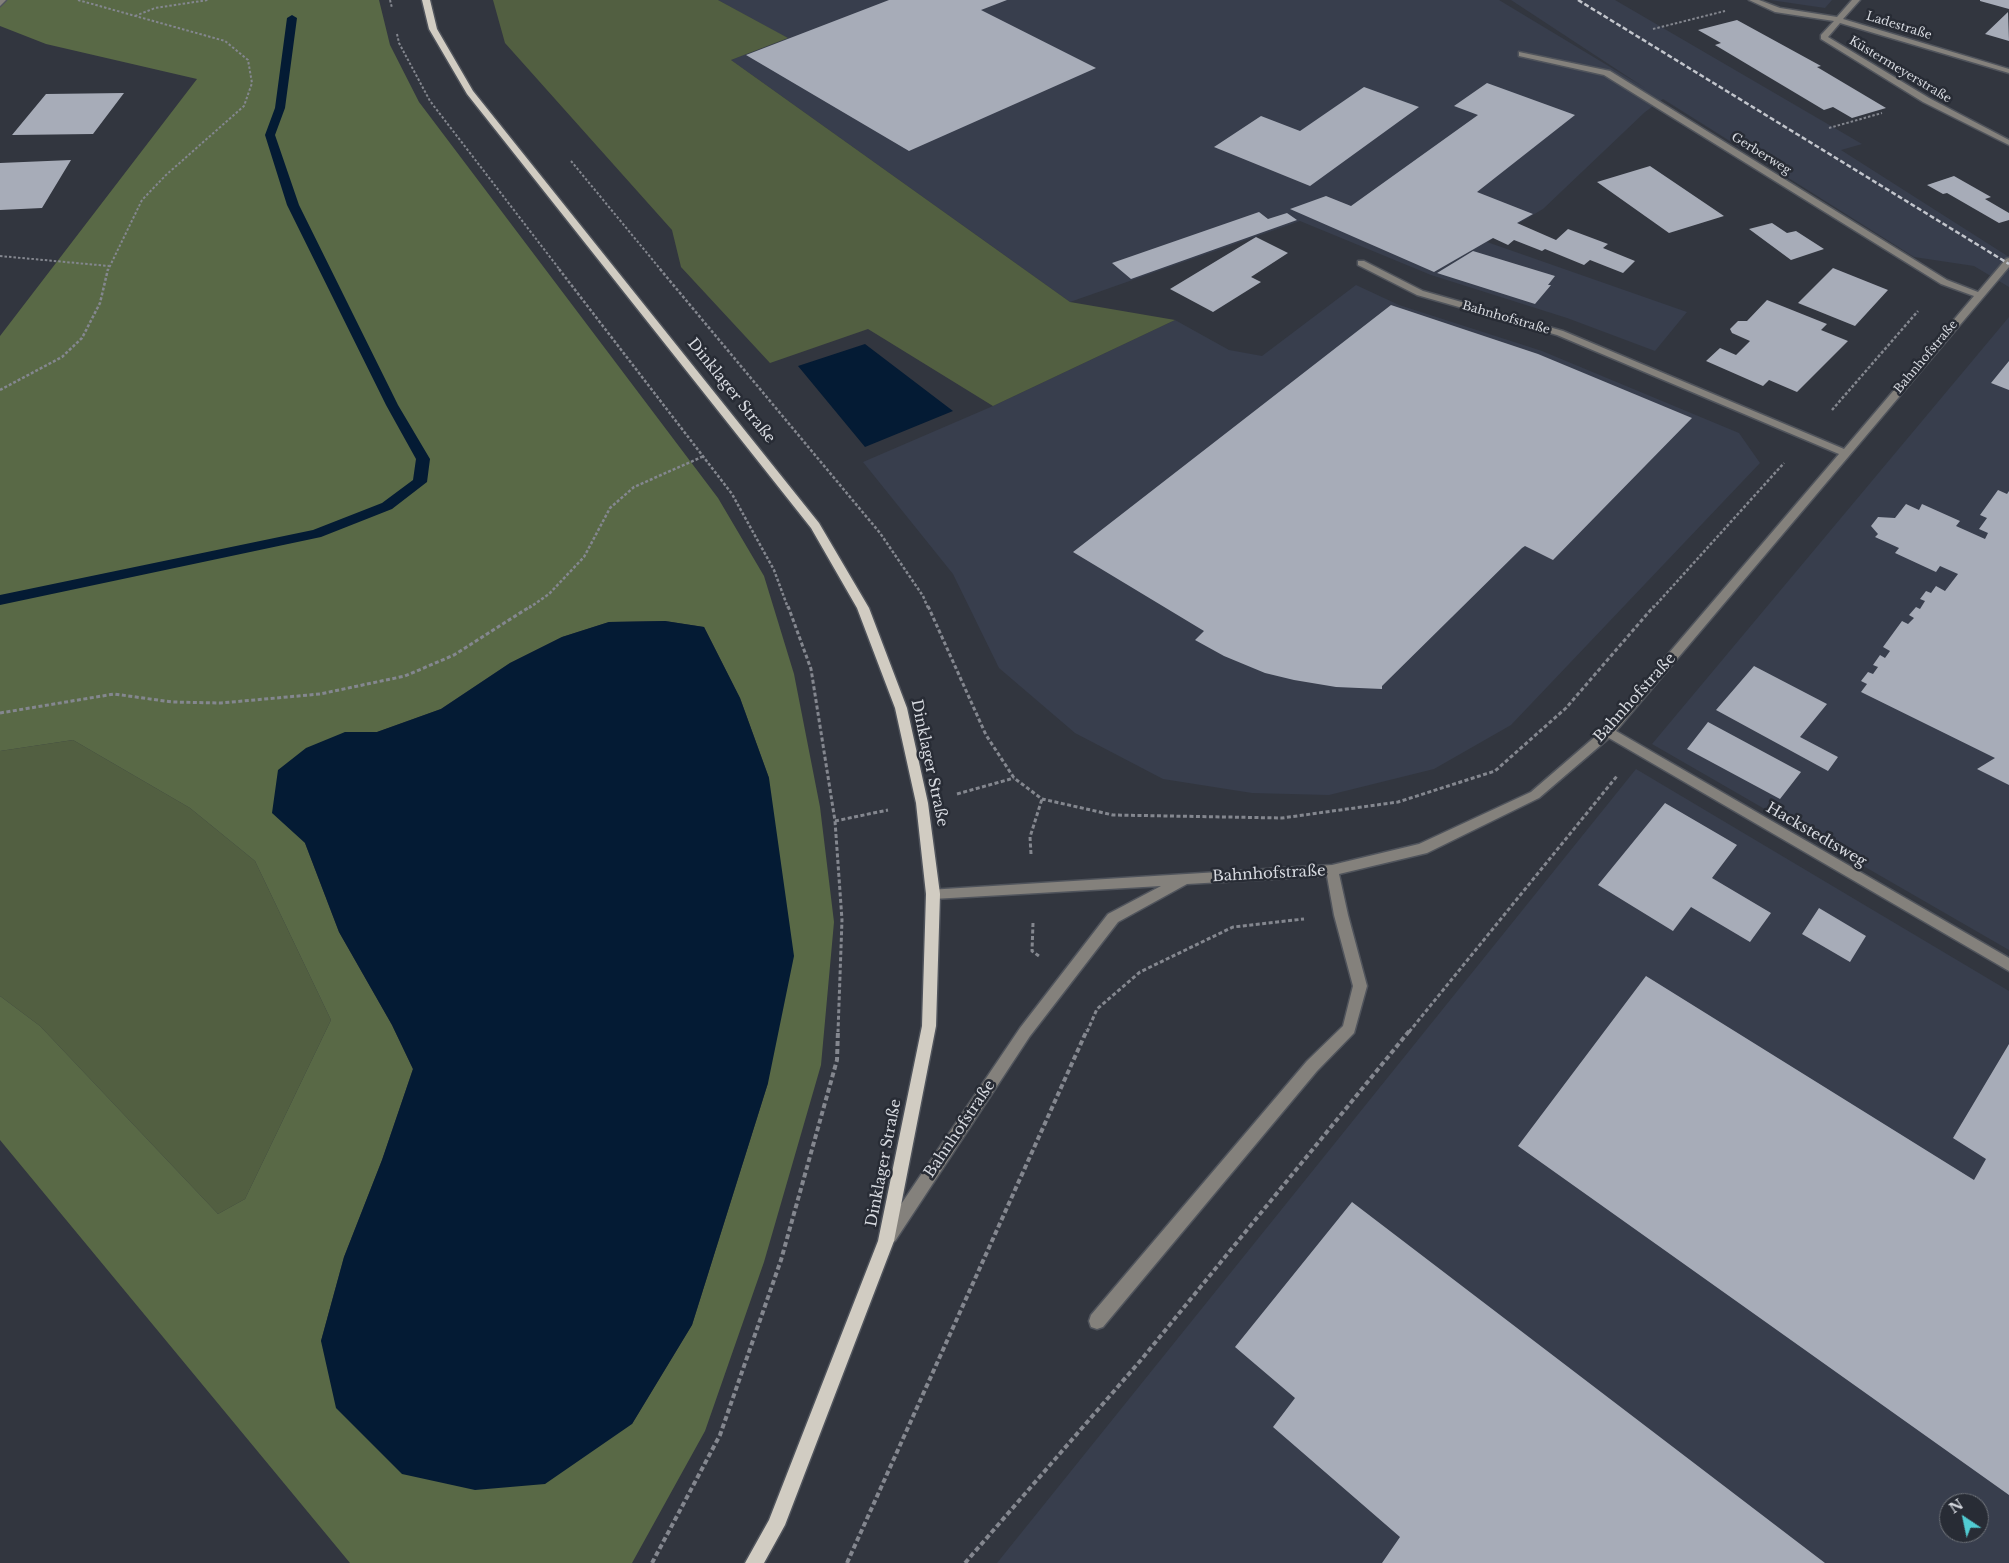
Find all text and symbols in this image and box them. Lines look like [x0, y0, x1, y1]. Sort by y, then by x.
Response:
street label: Ladestraße [1864, 9, 1934, 43]
street label: Küstermeyerstraße [1846, 34, 1954, 106]
street label: Gerberweg [1729, 130, 1793, 178]
street label: Bahnhofstraße [1460, 299, 1552, 337]
street label: Bahnhofstraße [1891, 318, 1961, 396]
street label: Dinklager Straße [683, 335, 779, 447]
street label: Bahnhofstraße [1590, 650, 1680, 746]
street label: Dinklager Straße [907, 698, 951, 828]
street label: Hackstedtsweg [1763, 799, 1869, 871]
street label: Bahnhofstraße [1212, 862, 1326, 886]
street label: Bahnhofstraße [921, 1077, 999, 1181]
street label: Dinklager Straße [863, 1098, 905, 1228]
north arrow [1939, 1493, 1989, 1543]
text: N [1946, 1495, 1967, 1518]

